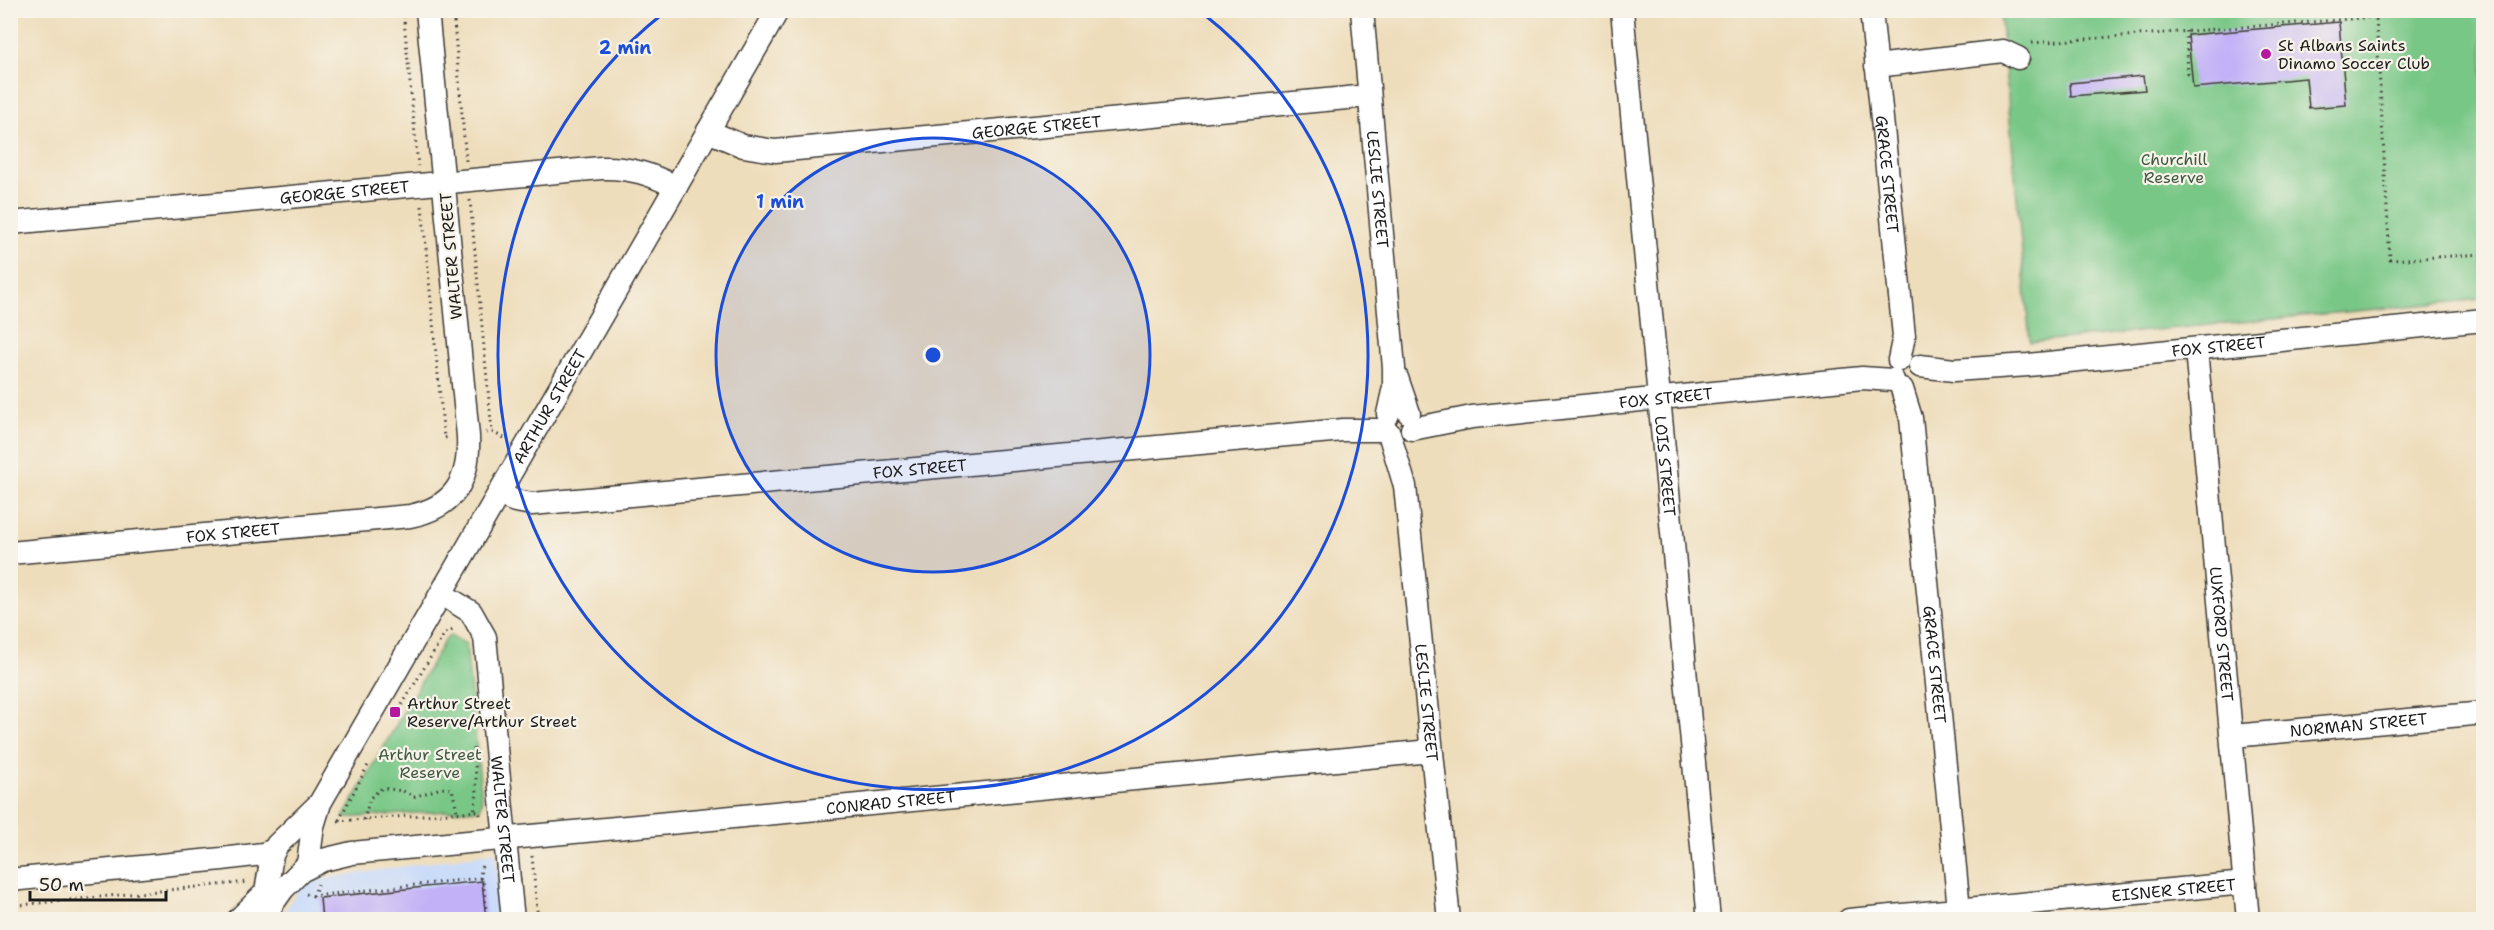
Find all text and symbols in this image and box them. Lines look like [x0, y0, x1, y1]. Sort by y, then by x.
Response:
place label: St Albans Saints Dinamo Soccer Club [2278, 35, 2430, 74]
text: 2 min [599, 36, 651, 60]
marker: St Albans Saints Dinamo Soccer Club [2259, 47, 2273, 61]
street label: GEORGE STREET [971, 110, 1102, 143]
street label: GRACE STREET [1871, 114, 1904, 234]
street label: LESLIE STREET [1362, 129, 1394, 249]
park label: Churchill Reserve [2141, 149, 2208, 188]
street label: GEORGE STREET [279, 175, 410, 208]
text: 1 min [756, 190, 804, 214]
street label: WALTER STREET [435, 191, 467, 320]
street label: FOX STREET [2171, 331, 2267, 361]
street label: ARTHUR STREET [508, 345, 591, 467]
centre of rings [923, 345, 943, 365]
street label: FOX STREET [1618, 382, 1714, 413]
street label: LOIS STREET [1650, 415, 1681, 517]
street label: FOX STREET [872, 454, 968, 483]
street label: FOX STREET [185, 518, 281, 547]
street label: LUXFORD STREET [2205, 565, 2239, 702]
street label: GRACE STREET [1919, 605, 1951, 724]
street label: LESLIE STREET [1411, 643, 1443, 762]
place label: Arthur Street Reserve/Arthur Street [407, 693, 577, 732]
marker: Arthur Street Reserve/Arthur Street [388, 705, 402, 719]
street label: NORMAN STREET [2289, 708, 2428, 741]
park label: Arthur Street Reserve [378, 744, 482, 783]
street label: WALTER STREET [486, 755, 520, 884]
street label: CONRAD STREET [825, 785, 957, 819]
scale bar [30, 864, 166, 902]
text: 50 m [39, 873, 84, 897]
street label: EISNER STREET [2111, 873, 2237, 906]

